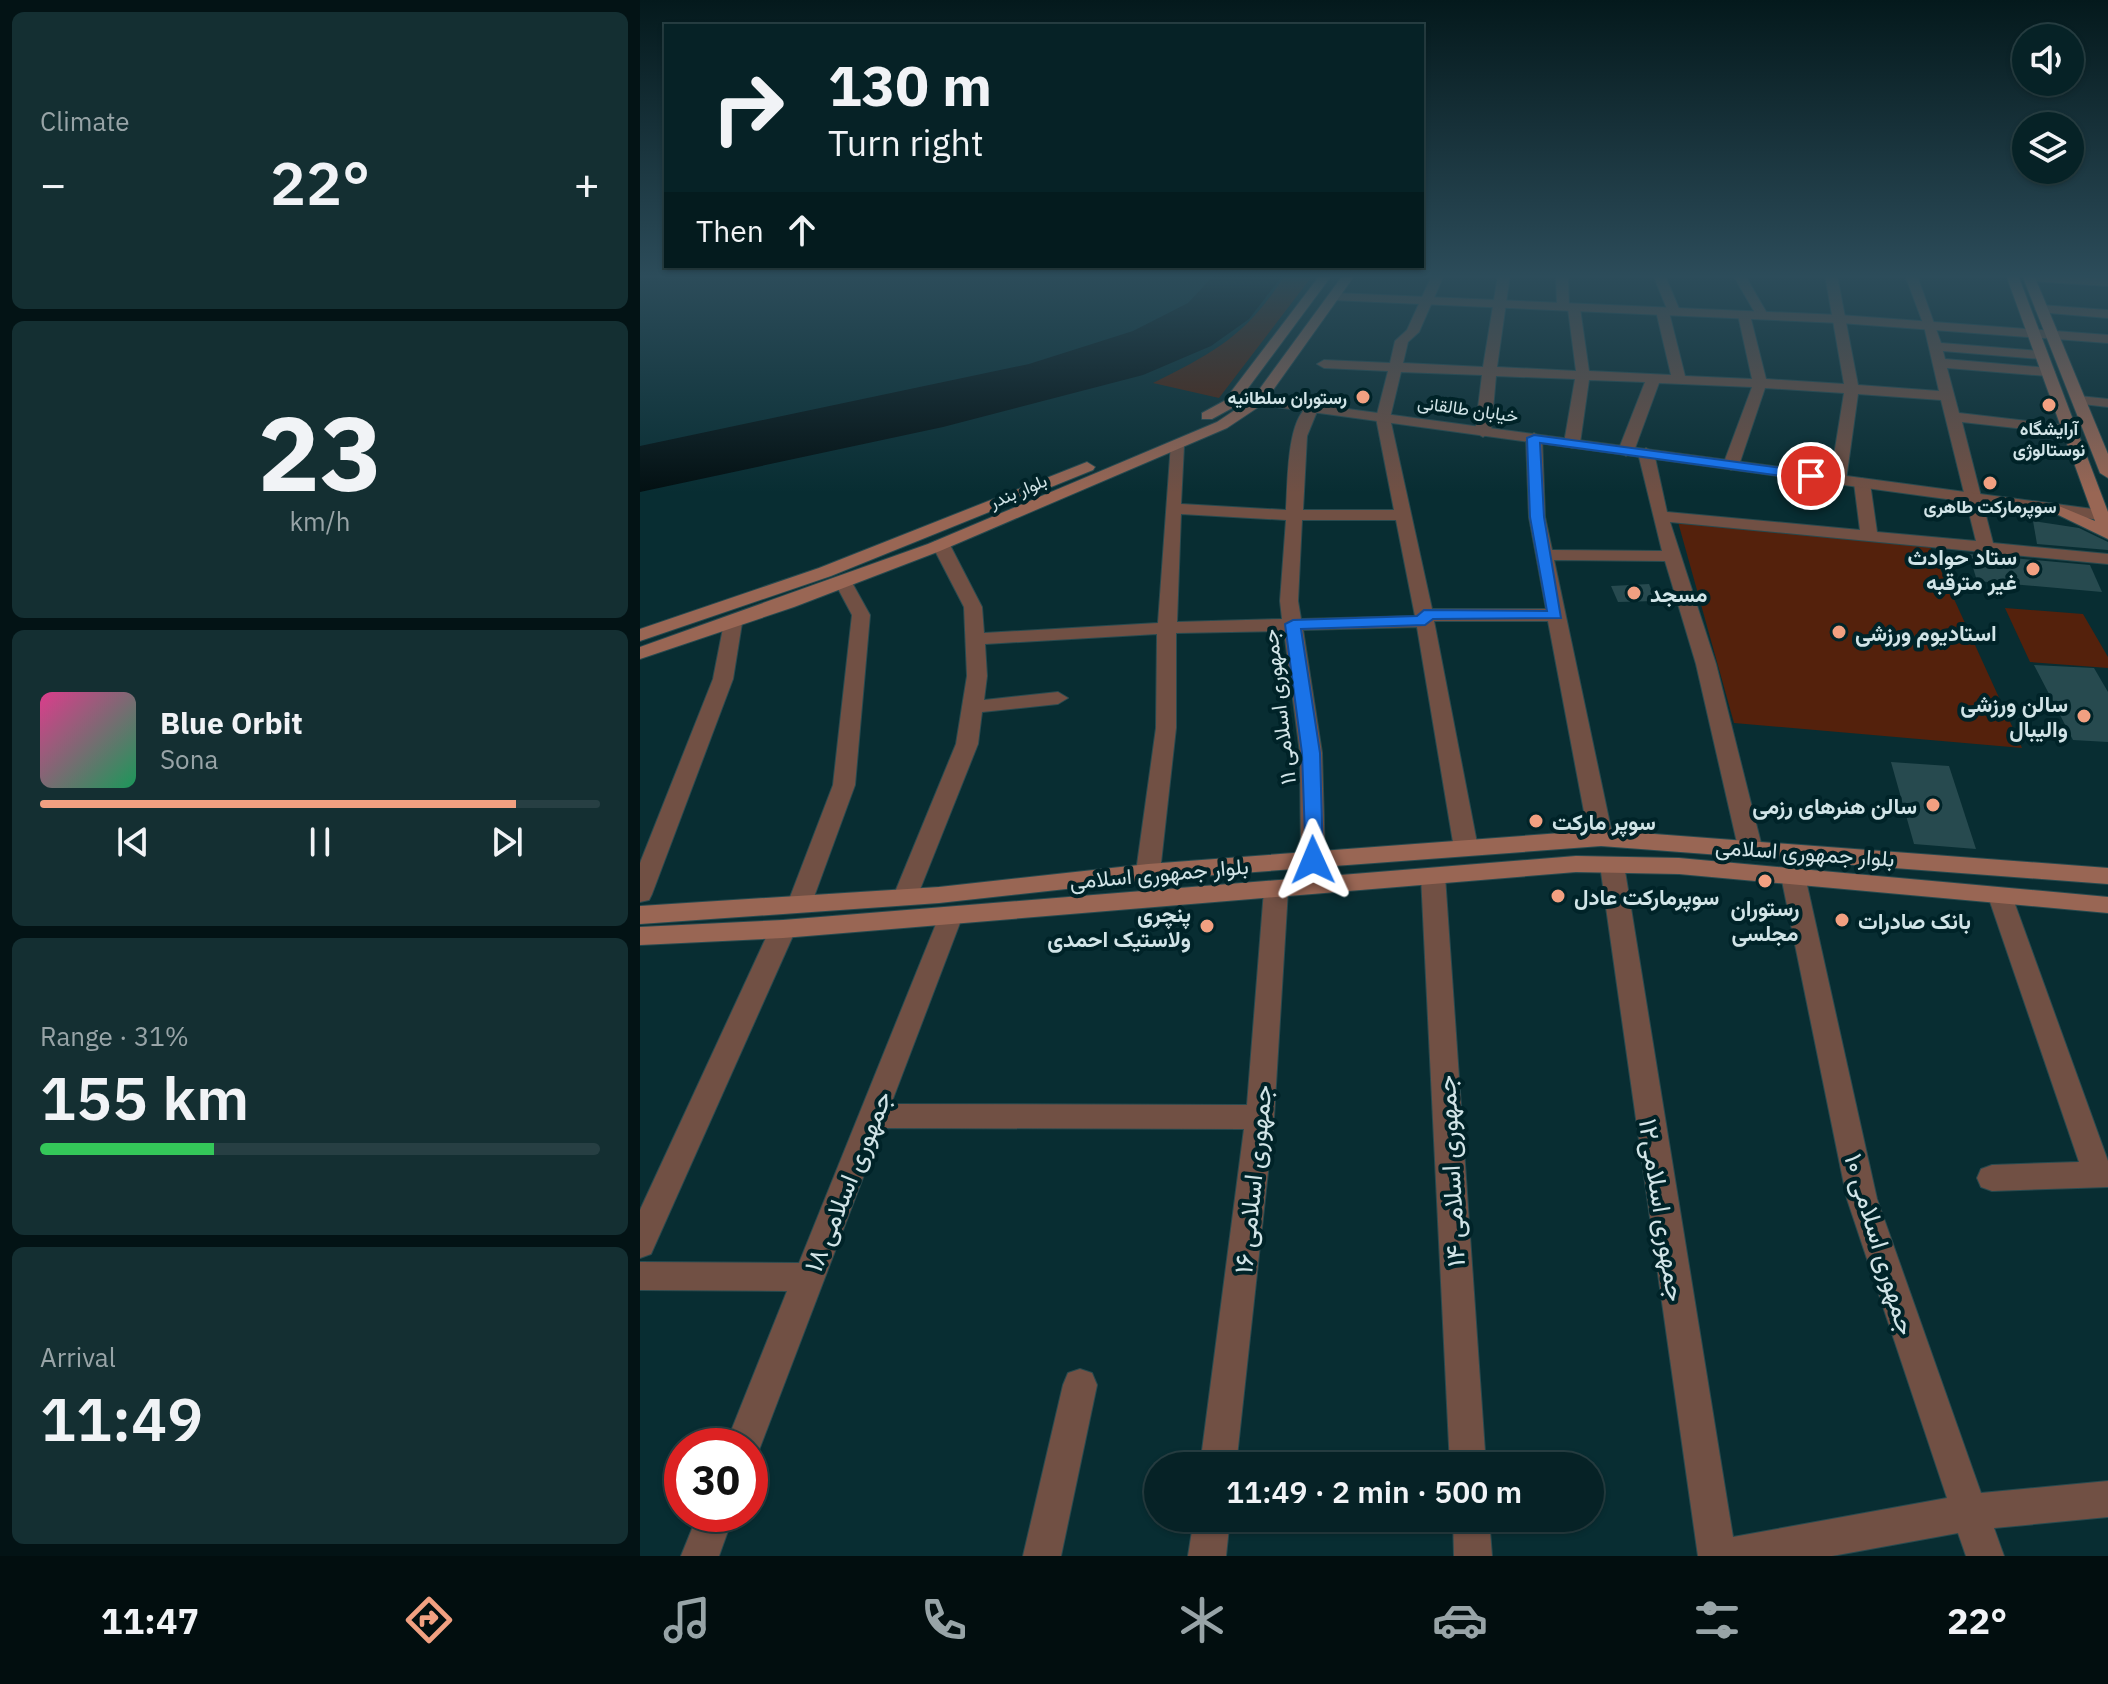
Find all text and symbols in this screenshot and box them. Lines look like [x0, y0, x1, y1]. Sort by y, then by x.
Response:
map controls [2012, 24, 2084, 184]
button: sound [2012, 24, 2084, 96]
text: 130 m [828, 49, 992, 121]
icon: right [696, 56, 800, 160]
text: Climate [40, 104, 130, 138]
button: layers [2012, 112, 2084, 184]
text: Turn right [828, 119, 984, 166]
text: 22° [270, 143, 370, 222]
text: − [40, 155, 66, 212]
text: + [574, 155, 600, 212]
icon: ahead [780, 208, 824, 252]
text: Then [696, 211, 764, 250]
text: 23 [258, 384, 382, 520]
place label: رستوران سلطانیه [1228, 386, 1347, 409]
marker: رستوران سلطانیه [1354, 388, 1372, 406]
street label: خیابان طالقانی [1416, 391, 1520, 427]
marker: آرایشگاه نوستالوژی [2040, 396, 2058, 414]
place label: آرایشگاه نوستالوژی [2013, 417, 2085, 461]
pin [1777, 442, 1845, 510]
icon: arrive [1789, 454, 1833, 498]
street label: بلوار بندر [985, 469, 1050, 514]
marker: سوپرمارکت طاهری [1981, 474, 1999, 492]
place label: سوپرمارکت طاهری [1923, 495, 2057, 519]
text: km/h [289, 504, 351, 538]
place label: ستاد حوادث غیر مترقبه [1908, 542, 2017, 596]
marker: ستاد حوادث غیر مترقبه [2024, 560, 2042, 578]
place label: مسجد [1650, 579, 1707, 608]
marker: مسجد [1625, 584, 1643, 602]
place label: استادیوم ورزشی [1855, 618, 1997, 648]
marker: استادیوم ورزشی [1830, 623, 1848, 641]
street label: جمهوری اسلامی ۱۱ [1254, 628, 1302, 786]
place label: سالن ورزشی والیبال [1960, 689, 2068, 743]
text: Blue Orbit [160, 703, 303, 742]
marker: سالن ورزشی والیبال [2075, 707, 2093, 725]
text: Sona [160, 742, 218, 776]
place label: سالن هنرهای رزمی [1752, 791, 1917, 820]
marker: سالن هنرهای رزمی [1924, 796, 1942, 814]
place label: سوپر مارکت [1552, 807, 1656, 838]
marker: سوپر مارکت [1527, 812, 1545, 830]
position arrow [1271, 818, 1355, 902]
icon: previous [111, 820, 155, 864]
icon: pause [298, 820, 342, 864]
icon: next [485, 820, 529, 864]
street label: بلوار جمهوری اسلامی [1714, 831, 1896, 873]
street label: بلوار جمهوری اسلامی [1068, 851, 1250, 895]
marker: رستوران مجلسی [1756, 872, 1774, 890]
place label: سوپرمارکت عادل [1574, 882, 1719, 913]
marker: سوپرمارکت عادل [1549, 887, 1567, 905]
place label: رستوران مجلسی [1730, 893, 1800, 947]
place label: پنچری ولاستیک احمدی [1047, 899, 1191, 953]
place label: بانک صادرات [1858, 906, 1971, 935]
marker: بانک صادرات [1833, 911, 1851, 929]
marker: پنچری ولاستیک احمدی [1198, 917, 1216, 935]
text: Range · 31% [40, 1019, 189, 1053]
text: 155 km [40, 1058, 249, 1137]
street label: جمهوری اسلامی ۱۴ [1428, 1074, 1472, 1268]
street label: جمهوری اسلامی ۱۶ [1225, 1083, 1279, 1275]
street label: جمهوری اسلامی ۱۸ [795, 1085, 899, 1277]
street label: جمهوری اسلامی۱۲ [1632, 1116, 1694, 1304]
street label: جمهوری اسلامی ۱۰ [1837, 1149, 1925, 1339]
text: Arrival [40, 1340, 116, 1374]
text: 11:49 [40, 1379, 203, 1458]
speed limit sign: 30 [664, 1428, 768, 1532]
text: 11:49 · 2 min · 500 m [1226, 1472, 1522, 1511]
icon: directions [401, 1592, 457, 1648]
icon: music [659, 1592, 715, 1648]
icon: phone [916, 1592, 972, 1648]
icon: climate [1174, 1592, 1230, 1648]
icon: car [1432, 1592, 1488, 1648]
icon: filters [1689, 1592, 1745, 1648]
text: 11:47 [101, 1597, 199, 1644]
text: 22° [1947, 1597, 2007, 1644]

